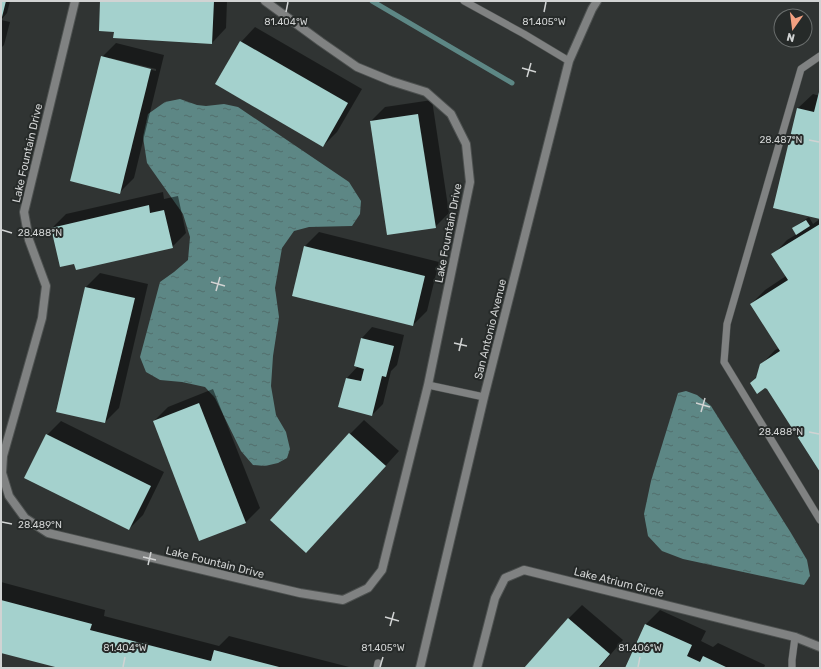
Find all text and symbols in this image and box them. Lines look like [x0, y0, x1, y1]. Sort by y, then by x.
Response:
north arrow [773, 8, 813, 48]
text: 81.404°W [264, 16, 308, 28]
text: 81.405°W [522, 16, 566, 28]
text: N [785, 30, 796, 44]
street label: Lake Fountain Drive [10, 102, 45, 204]
text: 28.487°N [759, 134, 803, 146]
street label: Lake Fountain Drive [432, 182, 465, 284]
text: 28.488°N [18, 227, 62, 239]
street label: San Antonio Avenue [472, 278, 509, 381]
text: 28.488°N [759, 426, 803, 438]
text: 28.489°N [18, 519, 62, 531]
street label: Lake Fountain Drive [164, 544, 266, 581]
street label: Lake Atrium Circle [572, 565, 665, 600]
text: 81.404°W [103, 642, 147, 654]
text: 81.405°W [361, 642, 405, 654]
text: 81.406°W [618, 642, 662, 654]

